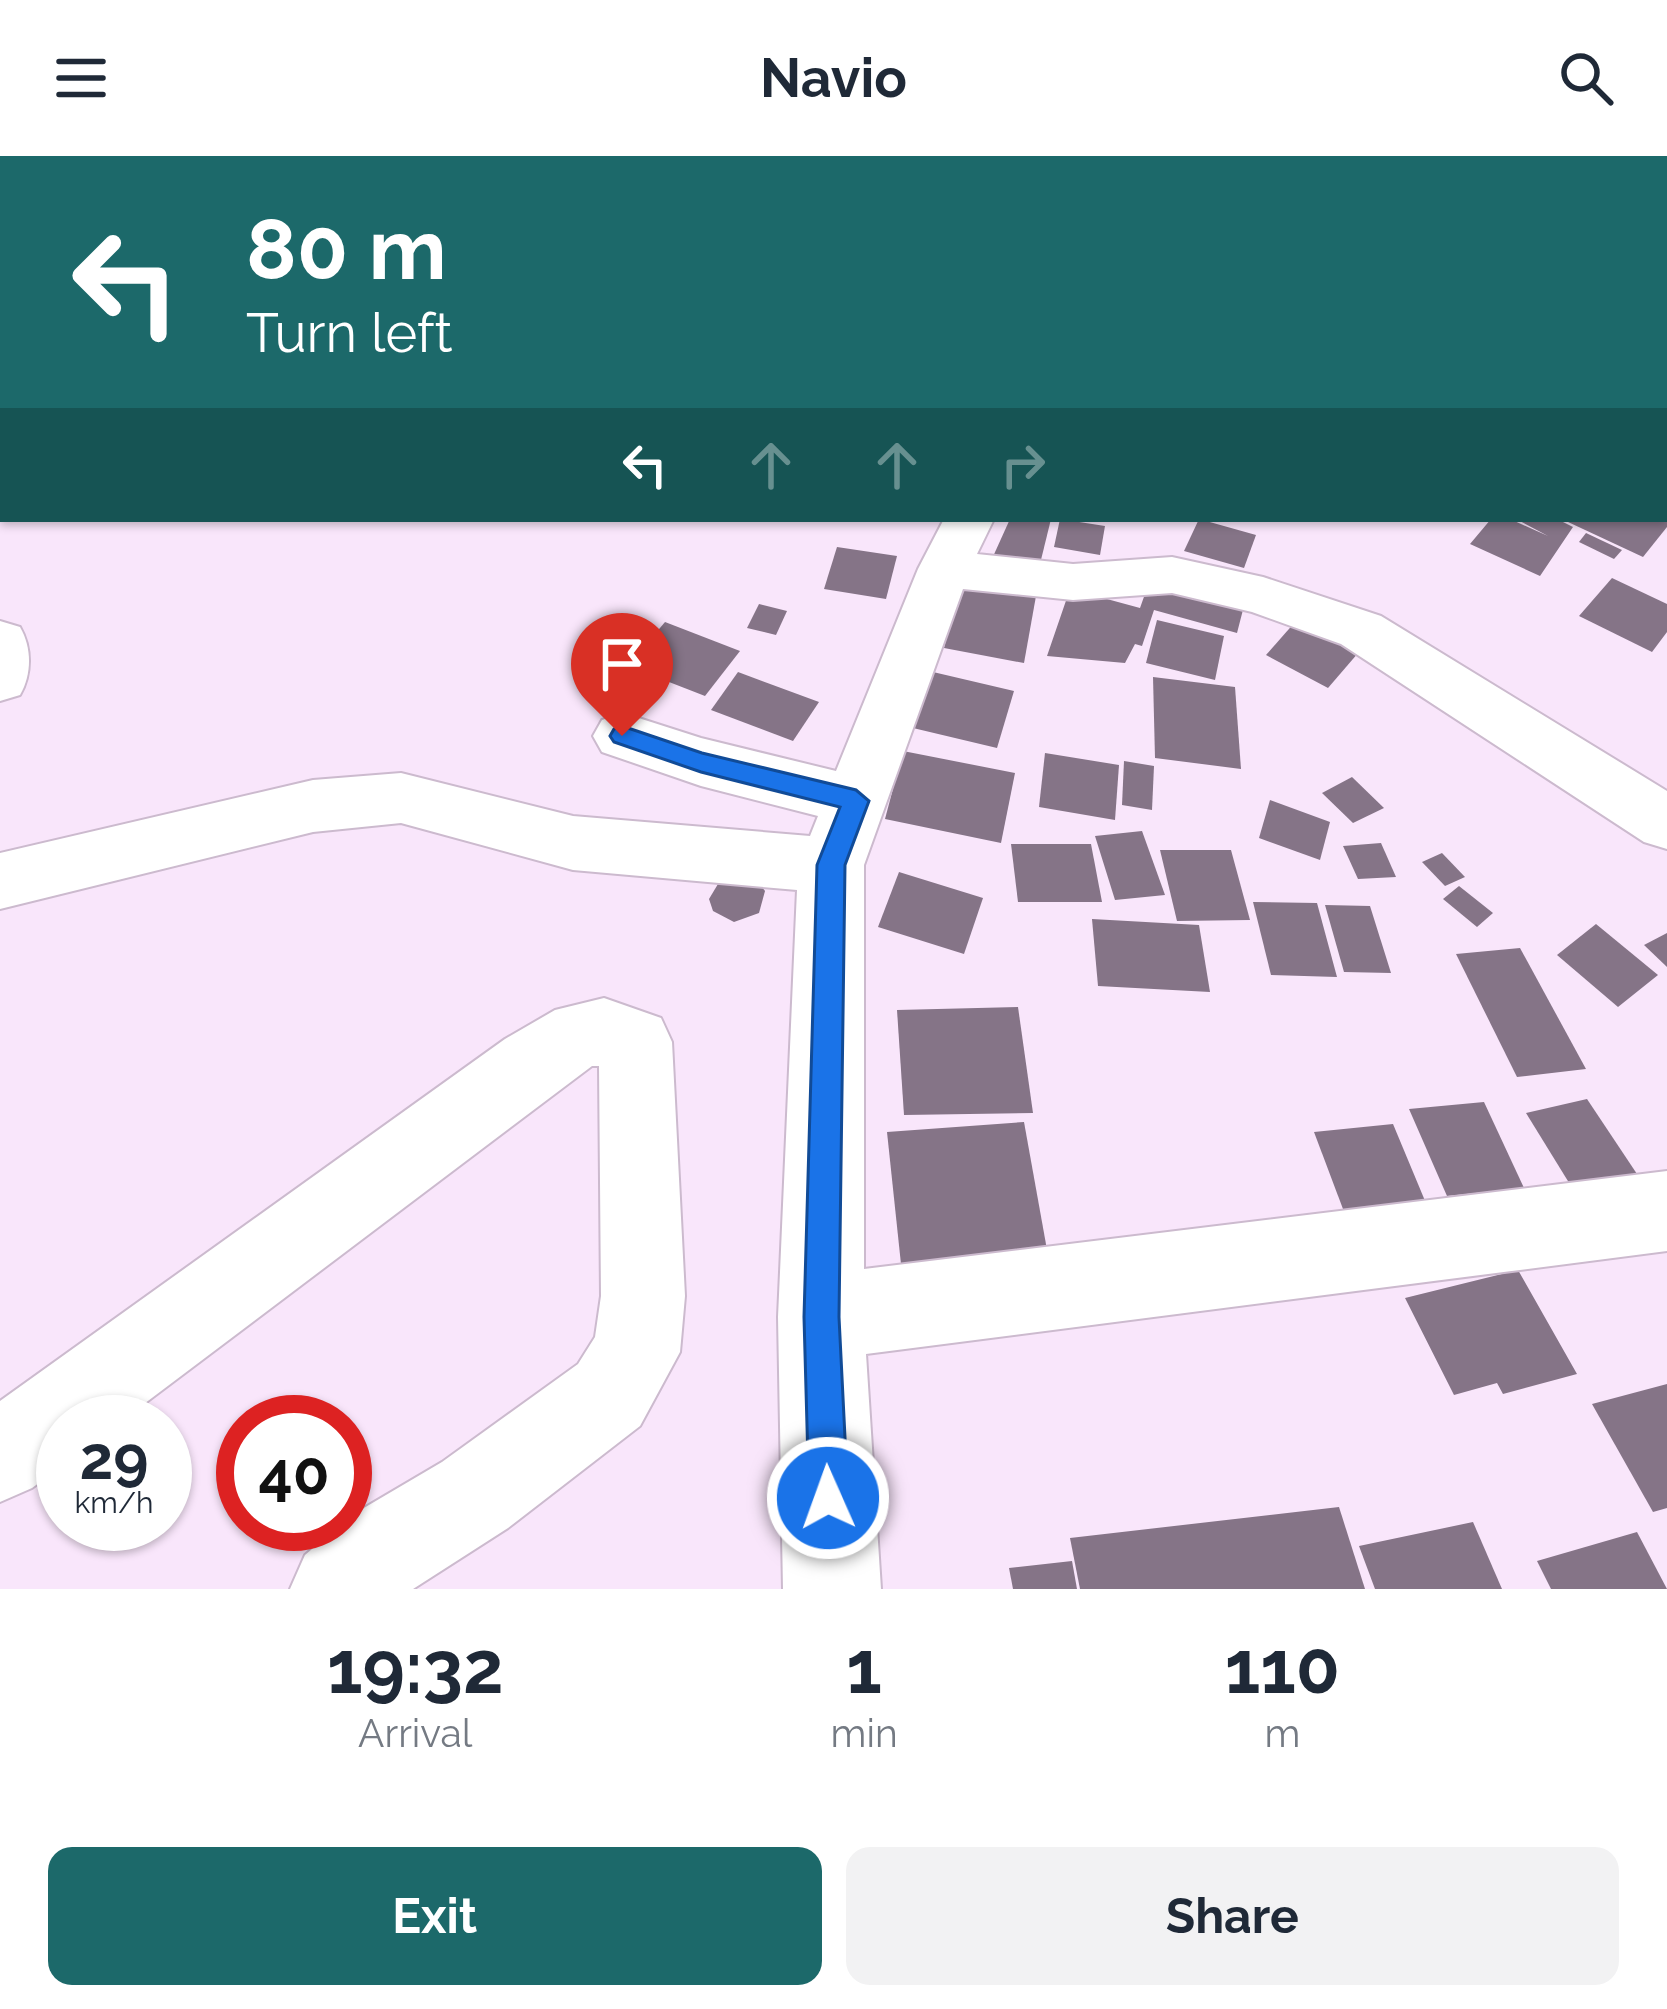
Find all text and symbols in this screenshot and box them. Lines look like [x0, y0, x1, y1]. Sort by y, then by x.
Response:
icon: menu [48, 45, 114, 111]
icon: search [1553, 45, 1619, 111]
text: Navio [760, 46, 907, 110]
text: 80 m [246, 200, 447, 299]
icon: left [48, 204, 204, 360]
text: Turn left [246, 301, 453, 365]
icon: left [612, 432, 678, 498]
icon: ahead [738, 432, 804, 498]
icon: ahead [864, 432, 930, 498]
icon: right [990, 432, 1056, 498]
pin [571, 613, 673, 736]
icon: arrive [589, 631, 655, 697]
speed limit sign: 40 [216, 1395, 372, 1551]
text: 29 [79, 1423, 149, 1493]
position arrow [765, 1435, 891, 1561]
text: km/h [74, 1485, 154, 1520]
text: 19:32 [327, 1625, 504, 1710]
text: 1 [846, 1625, 882, 1710]
text: 110 [1225, 1625, 1340, 1710]
text: Arrival [358, 1710, 472, 1756]
text: min [831, 1710, 898, 1756]
text: m [1264, 1710, 1300, 1756]
button: Exit [48, 1847, 822, 1985]
button: Share [846, 1847, 1619, 1985]

